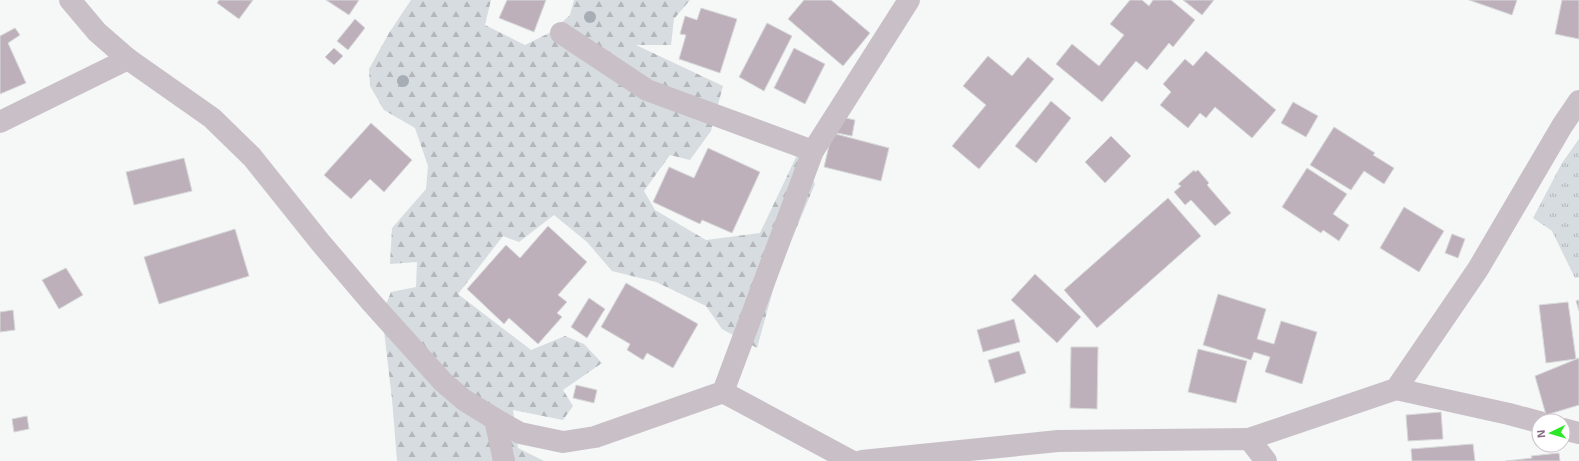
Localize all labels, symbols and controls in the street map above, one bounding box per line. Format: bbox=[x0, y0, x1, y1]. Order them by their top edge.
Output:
north arrow bbox=[1531, 413, 1571, 453]
text: N bbox=[1535, 429, 1547, 438]

